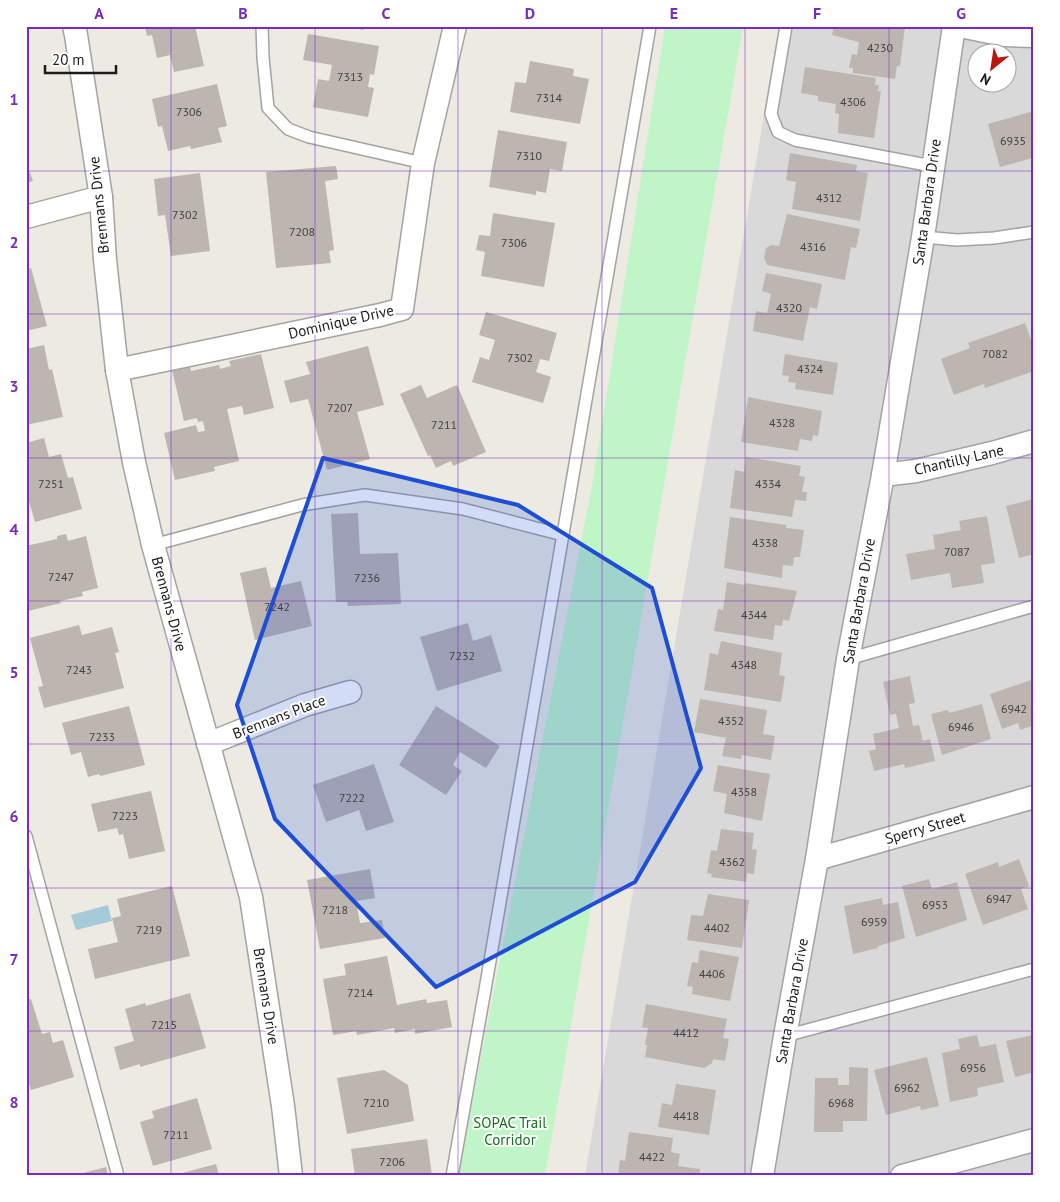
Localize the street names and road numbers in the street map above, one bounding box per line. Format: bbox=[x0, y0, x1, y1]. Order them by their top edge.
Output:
street label: Santa Barbara Drive bbox=[908, 138, 945, 266]
street label: Brennans Drive bbox=[84, 156, 113, 255]
street label: Dominique Drive bbox=[286, 300, 395, 343]
street label: Chantilly Lane bbox=[912, 440, 1006, 479]
street label: Santa Barbara Drive bbox=[838, 537, 879, 665]
street label: Brennans Drive bbox=[148, 554, 191, 653]
street label: Brennans Place bbox=[230, 690, 328, 743]
street label: Sperry Street bbox=[883, 807, 967, 848]
street label: Santa Barbara Drive bbox=[771, 937, 812, 1065]
street label: Brennans Drive bbox=[249, 946, 284, 1046]

